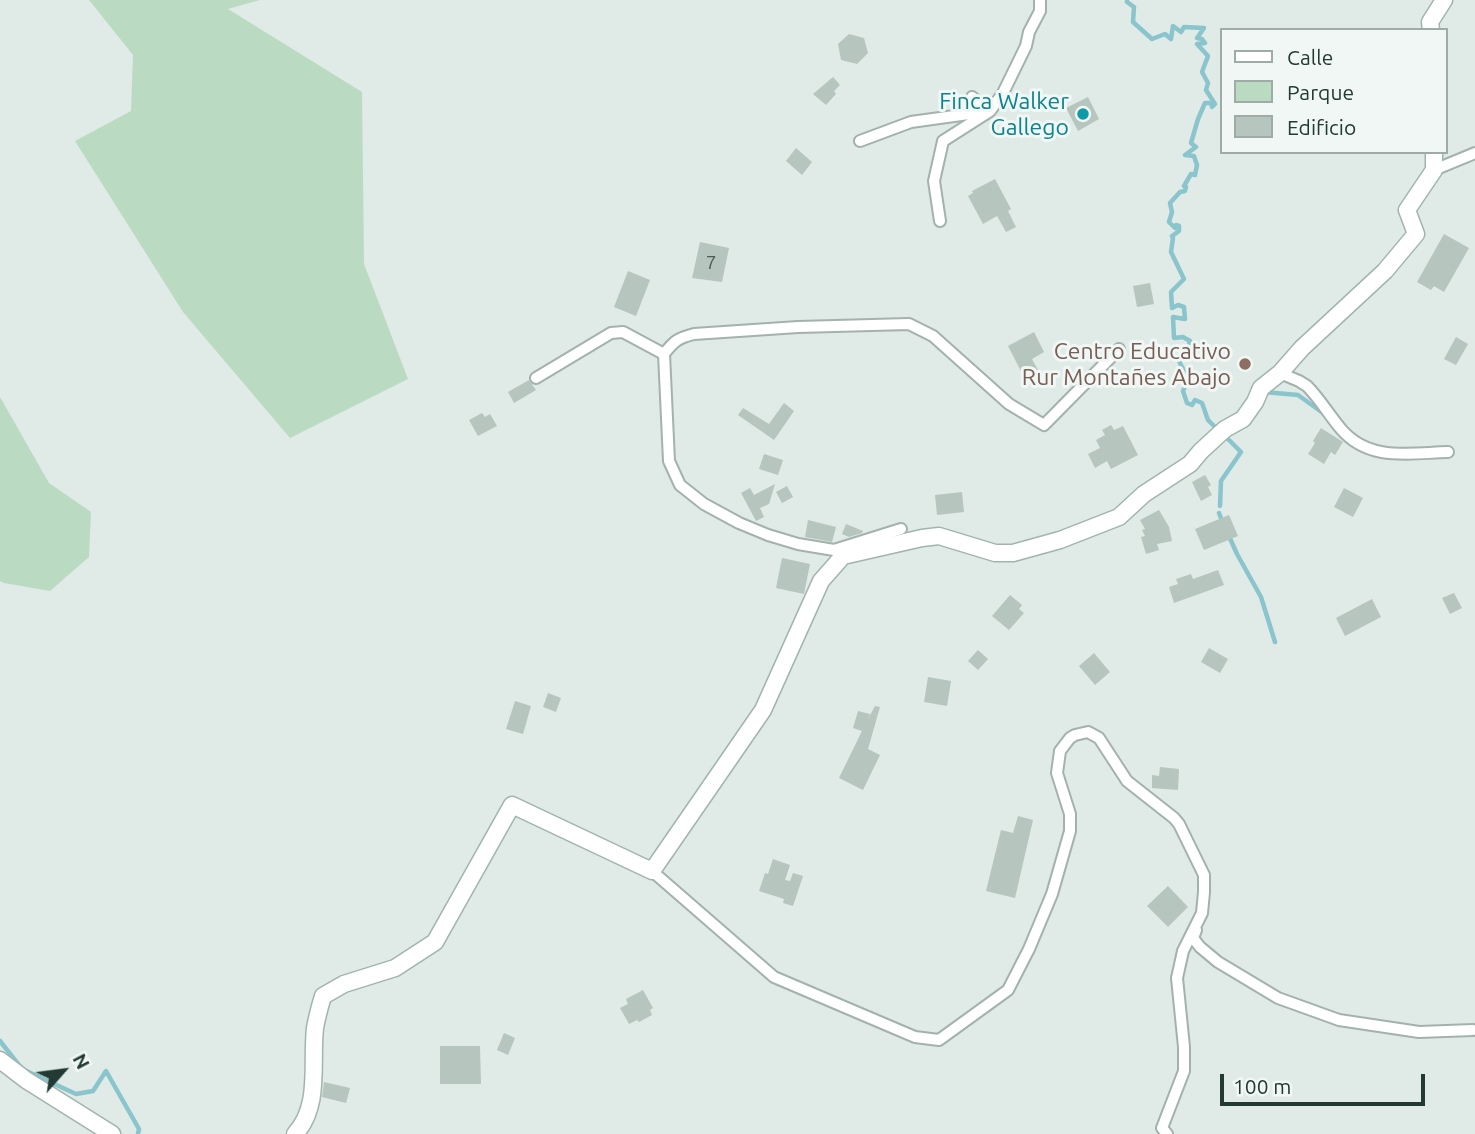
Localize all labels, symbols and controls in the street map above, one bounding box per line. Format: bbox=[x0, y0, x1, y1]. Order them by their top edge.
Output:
legend bbox=[1220, 28, 1447, 154]
text: Calle bbox=[1287, 45, 1333, 69]
text: Parque bbox=[1287, 80, 1354, 104]
place label: Finca Walker Gallego bbox=[939, 87, 1069, 141]
marker: Finca Walker Gallego bbox=[1075, 106, 1091, 122]
text: Edificio bbox=[1287, 115, 1356, 139]
house number: 7 bbox=[706, 252, 716, 274]
place label: Centro Educativo Rur Montañes Abajo bbox=[1022, 337, 1231, 391]
marker: Centro Educativo Rur Montañes Abajo bbox=[1237, 356, 1253, 372]
north arrow bbox=[28, 1036, 98, 1106]
text: N bbox=[68, 1050, 95, 1073]
scale bar bbox=[1223, 1060, 1428, 1104]
text: 100 m bbox=[1233, 1074, 1291, 1098]

